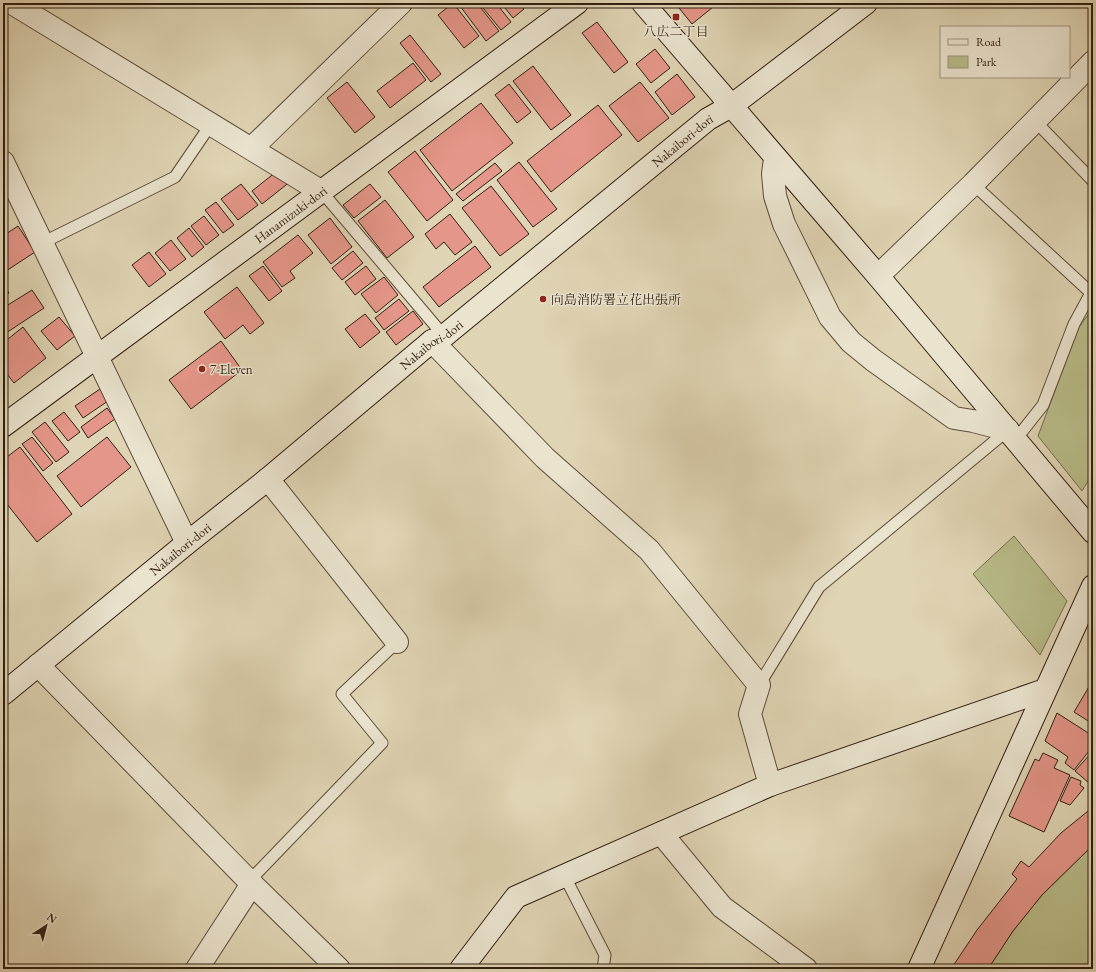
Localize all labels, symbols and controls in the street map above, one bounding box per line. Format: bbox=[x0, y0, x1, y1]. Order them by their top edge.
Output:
marker: 八広二丁目 bbox=[671, 12, 681, 22]
place label: 八広二丁目 bbox=[643, 23, 709, 40]
legend bbox=[940, 26, 1070, 78]
text: Road bbox=[976, 34, 1002, 50]
text: Park bbox=[976, 54, 997, 70]
street label: Nakaibori-dori bbox=[648, 110, 716, 171]
street label: Hanamizuki-dori bbox=[251, 182, 330, 247]
place label: 向島消防署立花出張所 bbox=[551, 291, 681, 308]
marker: 向島消防署立花出張所 bbox=[538, 294, 548, 304]
street label: Nakaibori-dori bbox=[396, 316, 467, 374]
place label: 7-Eleven bbox=[210, 361, 253, 378]
marker: 7-Eleven bbox=[197, 364, 207, 374]
street label: Nakaibori-dori bbox=[146, 519, 215, 579]
north arrow bbox=[26, 906, 66, 946]
text: N bbox=[44, 910, 60, 926]

